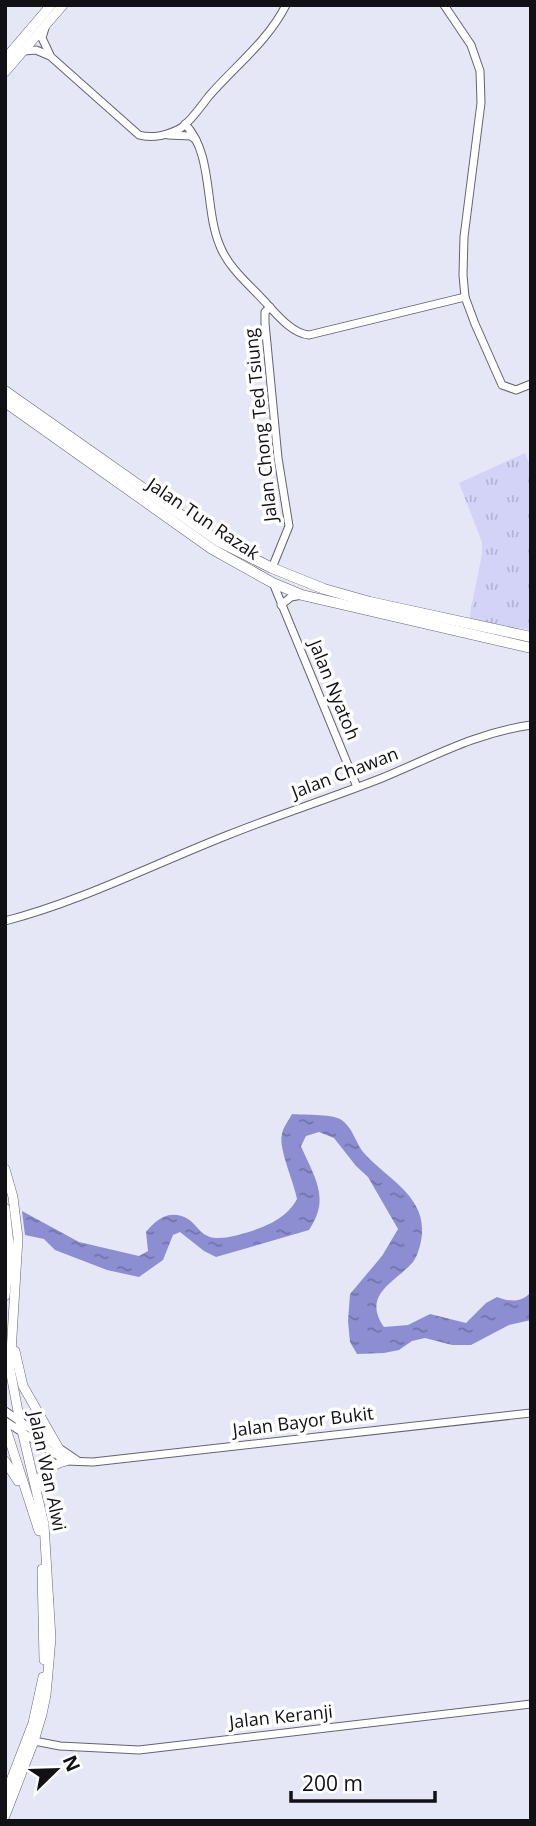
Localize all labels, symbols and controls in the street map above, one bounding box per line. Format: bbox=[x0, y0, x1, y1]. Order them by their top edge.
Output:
street label: Jalan Chong Ted Tsiung bbox=[238, 327, 282, 525]
street label: Jalan Tun Razak bbox=[141, 471, 265, 565]
street label: Jalan Nyatoh bbox=[303, 634, 366, 743]
street label: Jalan Chawan bbox=[286, 741, 401, 804]
street label: Jalan Bayor Bukit bbox=[229, 1400, 375, 1442]
street label: Jalan Wan Alwi bbox=[23, 1407, 72, 1533]
street label: Jalan Keranji bbox=[226, 1699, 334, 1734]
north arrow bbox=[21, 1735, 91, 1805]
text: N bbox=[57, 1751, 87, 1776]
scale bar bbox=[291, 1759, 434, 1803]
text: 200 m bbox=[302, 1769, 363, 1797]

